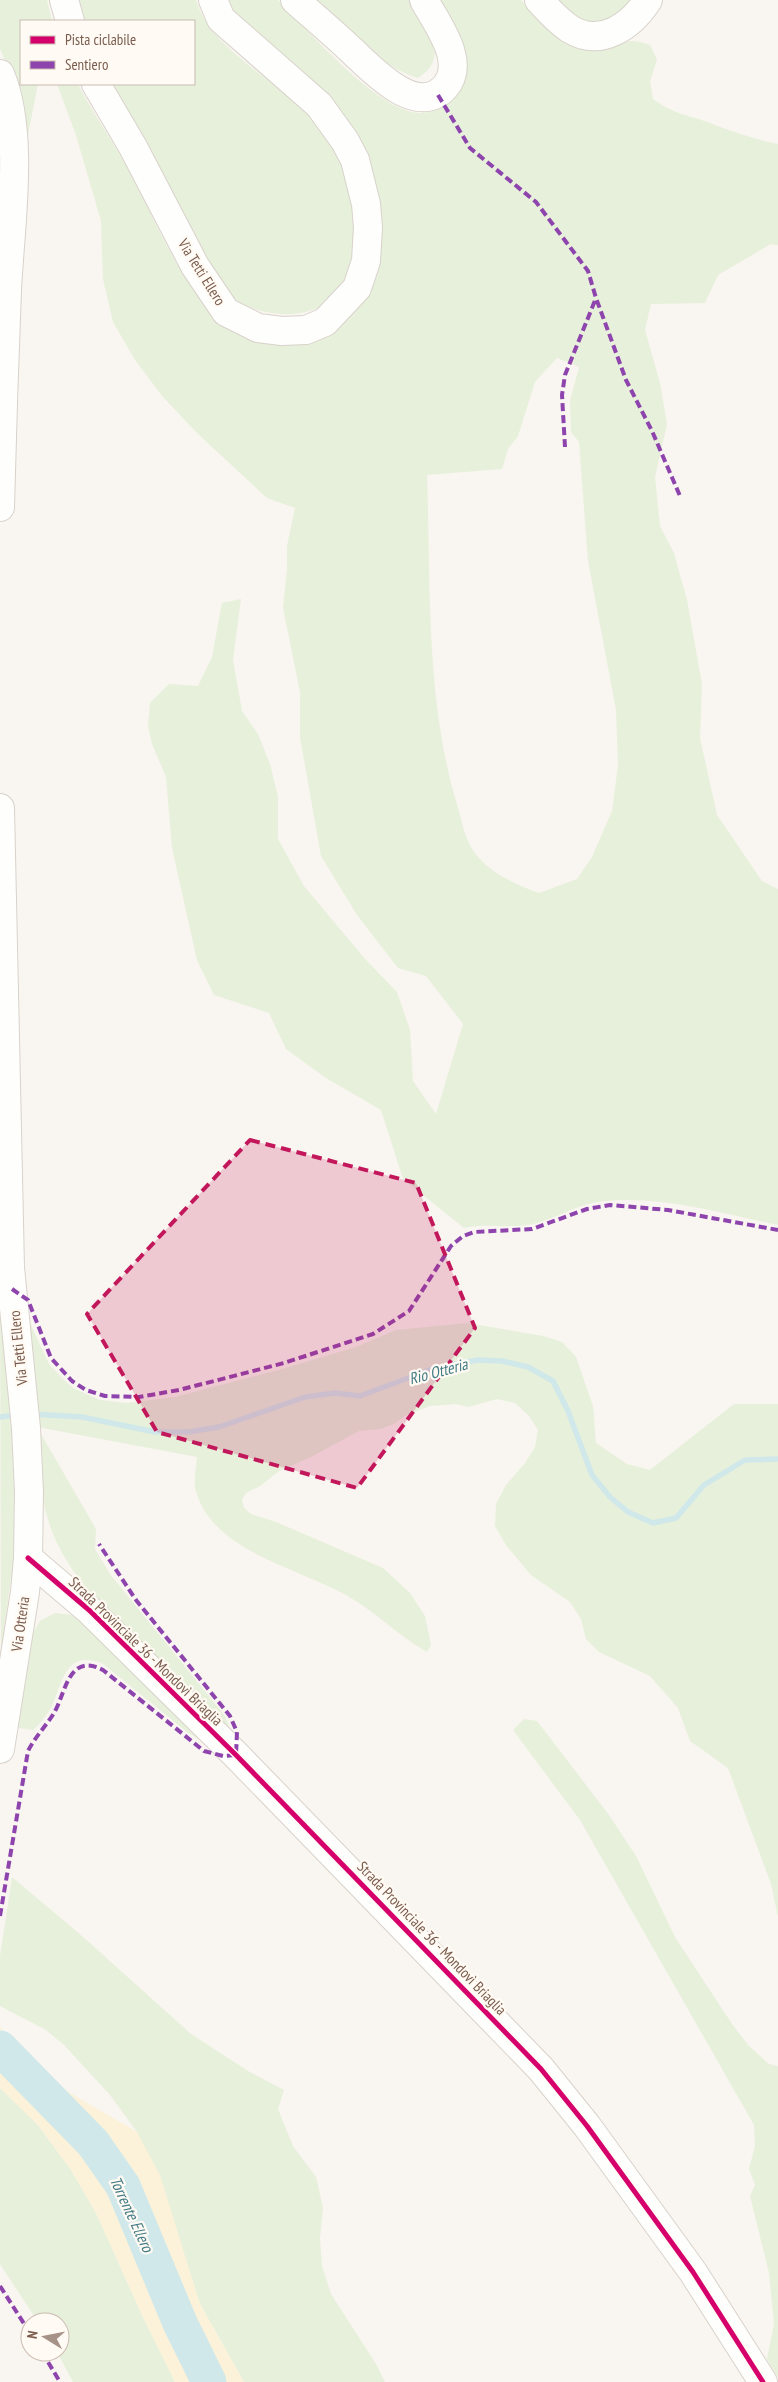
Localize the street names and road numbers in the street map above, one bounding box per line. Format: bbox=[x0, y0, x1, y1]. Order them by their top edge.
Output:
street label: Via Tetti Ellero bbox=[173, 234, 230, 309]
street label: Via Tetti Ellero bbox=[5, 1310, 31, 1387]
street label: Strada Provinciale 36 - Mondovì Briaglia bbox=[65, 1572, 227, 1730]
street label: Via Otteria bbox=[7, 1595, 33, 1654]
street label: Strada Provinciale 36 - Mondovì Briaglia bbox=[353, 1857, 511, 2019]

